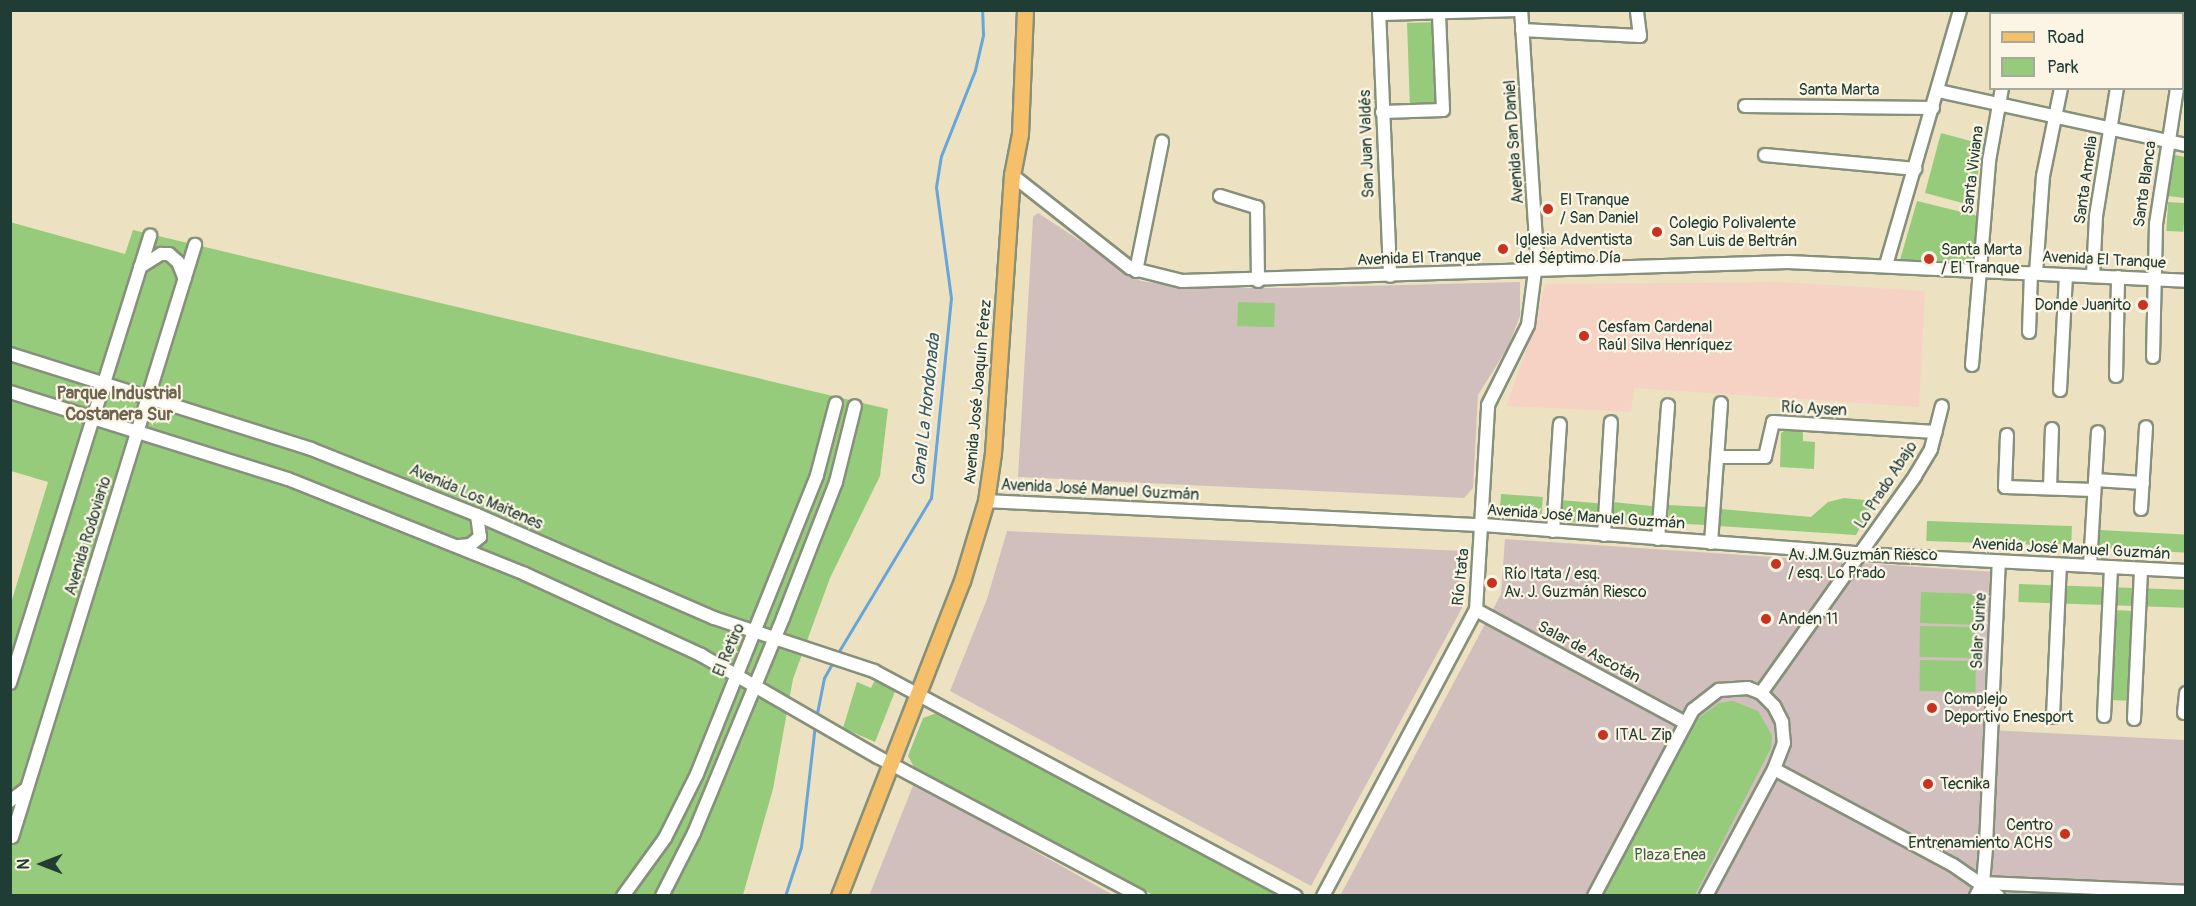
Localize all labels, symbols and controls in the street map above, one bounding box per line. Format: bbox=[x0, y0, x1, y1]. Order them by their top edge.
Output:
legend bbox=[1989, 12, 2184, 90]
text: Road bbox=[2047, 26, 2084, 49]
text: Park bbox=[2047, 56, 2079, 79]
street label: Avenida San Daniel bbox=[1500, 79, 1528, 205]
street label: Santa Marta bbox=[1798, 80, 1880, 100]
street label: San Juan Valdés bbox=[1356, 90, 1378, 198]
street label: Santa Viviana bbox=[1958, 125, 1988, 215]
street label: Santa Amelia bbox=[2070, 135, 2102, 225]
street label: Santa Blanca bbox=[2129, 140, 2161, 228]
place label: El Tranque / San Daniel bbox=[1560, 190, 1639, 228]
marker: El Tranque / San Daniel bbox=[1541, 202, 1555, 216]
place label: Colegio Polivalente San Luis de Beltrán bbox=[1669, 213, 1797, 251]
marker: Colegio Polivalente San Luis de Beltrán bbox=[1650, 225, 1664, 239]
place label: Iglesia Adventista del Séptimo Día bbox=[1515, 230, 1632, 268]
place label: Santa Marta / El Tranque bbox=[1941, 240, 2022, 278]
marker: Iglesia Adventista del Séptimo Día bbox=[1496, 242, 1510, 256]
street label: Avenida El Tranque bbox=[1357, 246, 1481, 270]
street label: Avenida El Tranque bbox=[2042, 247, 2166, 273]
marker: Santa Marta / El Tranque bbox=[1922, 252, 1936, 266]
place label: Donde Juanito bbox=[2035, 295, 2131, 315]
marker: Donde Juanito bbox=[2136, 298, 2150, 312]
street label: Avenida José Joaquín Pérez bbox=[960, 299, 996, 485]
place label: Cesfam Cardenal Raúl Silva Henríquez bbox=[1598, 317, 1732, 355]
marker: Cesfam Cardenal Raúl Silva Henríquez bbox=[1575, 327, 1593, 345]
water label: Canal La Hondonada bbox=[908, 333, 946, 487]
district label: Parque Industrial Costanera Sur bbox=[57, 384, 181, 426]
street label: Río Aysen bbox=[1780, 398, 1848, 420]
street label: Lo Prado Abajo bbox=[1851, 438, 1921, 532]
street label: Avenida Los Maitenes bbox=[406, 460, 546, 534]
street label: Avenida Rodoviario bbox=[61, 474, 115, 598]
street label: Avenida José Manuel Guzmán bbox=[1000, 475, 1200, 505]
street label: Avenida José Manuel Guzmán bbox=[1486, 500, 1686, 534]
street label: Avenida José Manuel Guzmán bbox=[1971, 534, 2171, 564]
place label: Av.J.M.Guzmán Riesco / esq. Lo Prado bbox=[1788, 545, 1937, 583]
street label: Río Itata bbox=[1448, 547, 1474, 607]
marker: Av.J.M.Guzmán Riesco / esq. Lo Prado bbox=[1769, 557, 1783, 571]
place label: Río Itata / esq. Av. J. Guzmán Riesco bbox=[1504, 564, 1647, 602]
marker: Río Itata / esq. Av. J. Guzmán Riesco bbox=[1485, 576, 1499, 590]
street label: Salar Surire bbox=[1967, 592, 1991, 670]
place label: Anden 11 bbox=[1778, 609, 1838, 629]
marker: Anden 11 bbox=[1759, 612, 1773, 626]
street label: Salar de Ascotán bbox=[1534, 617, 1644, 687]
street label: El Retiro bbox=[709, 620, 749, 680]
place label: Complejo Deportivo Enesport bbox=[1944, 689, 2074, 727]
marker: Complejo Deportivo Enesport bbox=[1925, 701, 1939, 715]
place label: ITAL Zip bbox=[1615, 725, 1672, 745]
marker: ITAL Zip bbox=[1596, 728, 1610, 742]
place label: Tecnika bbox=[1940, 774, 1990, 794]
marker: Tecnika bbox=[1921, 777, 1935, 791]
place label: Centro Entrenamiento ACHS bbox=[1908, 815, 2053, 853]
marker: Centro Entrenamiento ACHS bbox=[2058, 827, 2072, 841]
north arrow bbox=[12, 834, 72, 894]
park label: Plaza Enea bbox=[1634, 845, 1706, 865]
text: N bbox=[14, 859, 34, 869]

